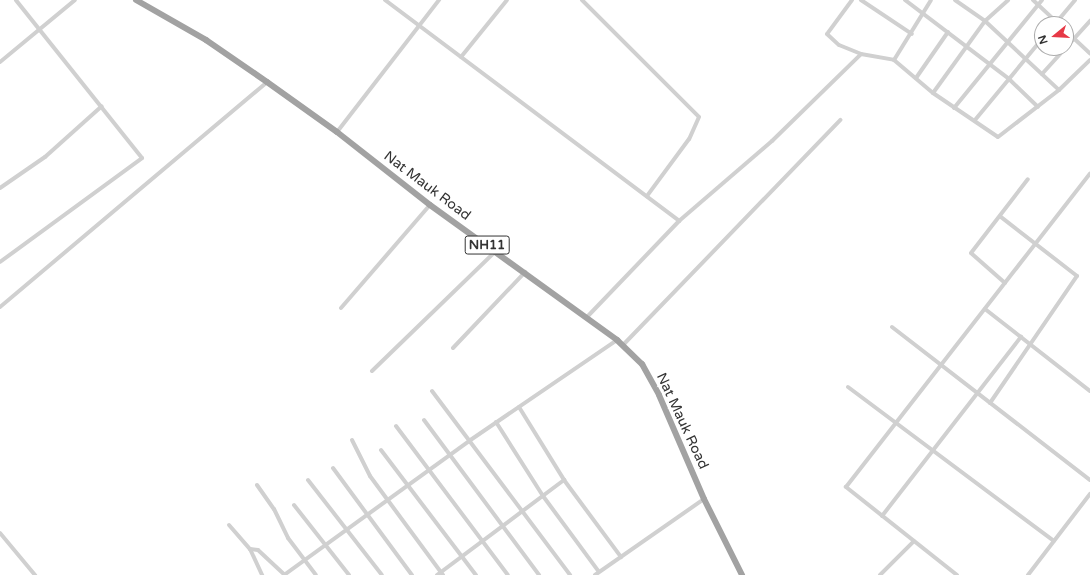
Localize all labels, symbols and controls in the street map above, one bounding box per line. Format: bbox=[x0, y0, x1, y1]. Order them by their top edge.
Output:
north arrow bbox=[1034, 16, 1074, 56]
text: N bbox=[1036, 33, 1051, 46]
street label: Nat Mauk Road bbox=[380, 148, 474, 224]
road number: NH11 bbox=[464, 234, 510, 256]
street label: Nat Mauk Road bbox=[652, 370, 712, 472]

